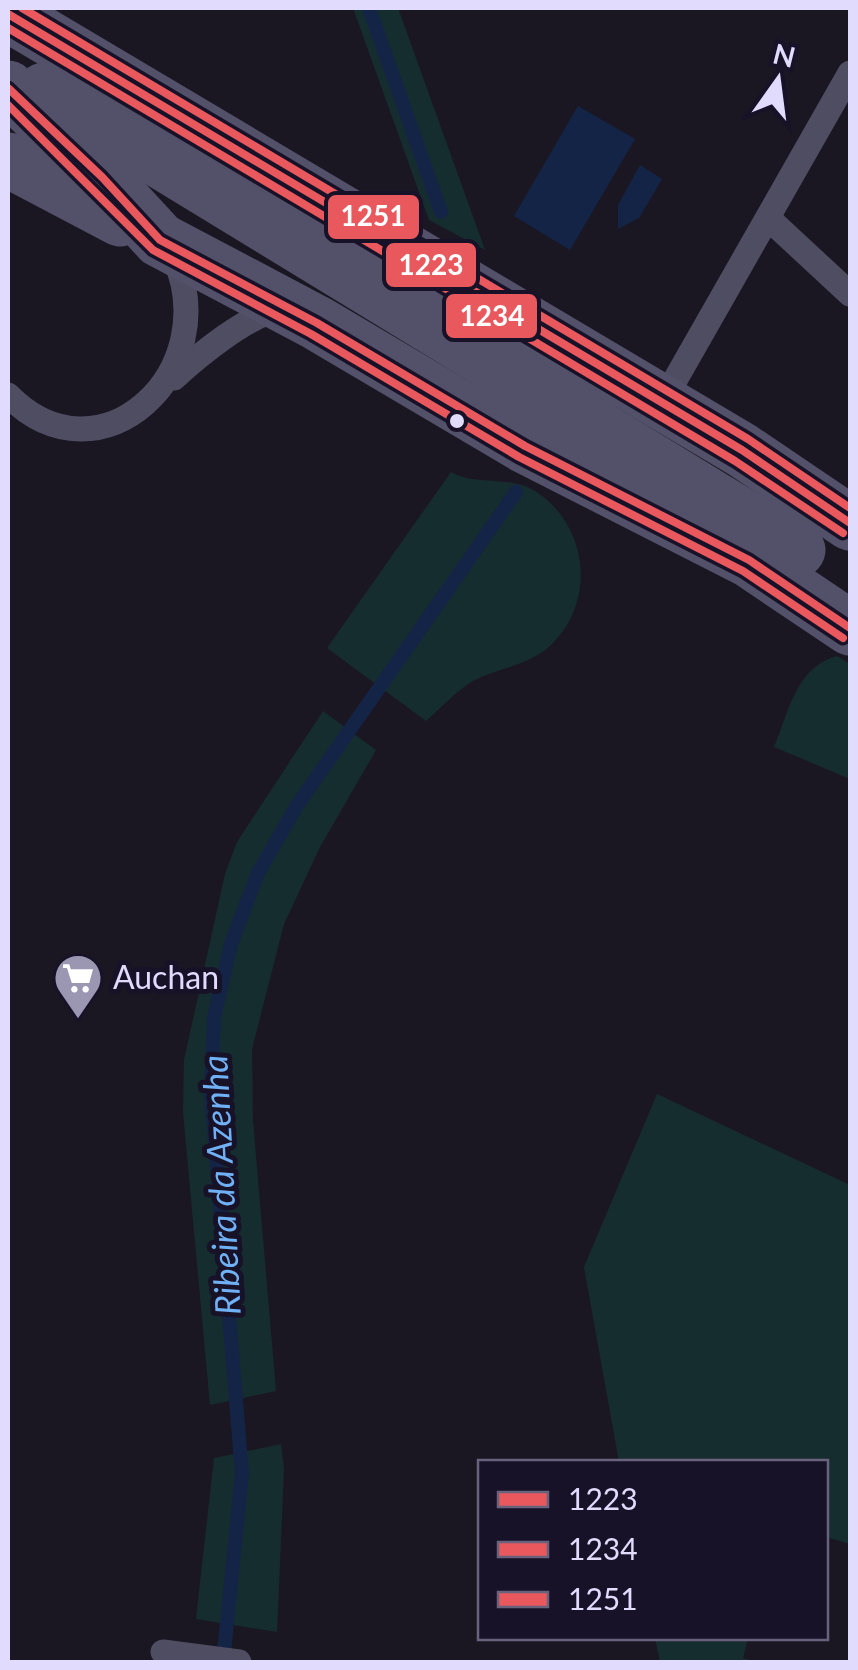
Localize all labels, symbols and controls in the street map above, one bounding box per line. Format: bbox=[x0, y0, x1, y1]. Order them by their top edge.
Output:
north arrow bbox=[728, 30, 828, 130]
text: N bbox=[770, 36, 799, 74]
line badge: 1251 bbox=[326, 193, 421, 241]
text: 1251 bbox=[341, 198, 405, 232]
line badge: 1223 bbox=[384, 241, 478, 289]
text: 1223 bbox=[399, 247, 463, 281]
line badge: 1234 bbox=[444, 292, 539, 340]
text: 1234 bbox=[460, 298, 524, 332]
unlabelled marker bbox=[447, 411, 467, 431]
supermarket icon: Auchan bbox=[52, 952, 104, 1020]
place label: Auchan bbox=[113, 957, 219, 996]
water label: Ribeira da Azenha bbox=[192, 1054, 248, 1316]
legend bbox=[478, 1460, 828, 1640]
text: 1223 bbox=[568, 1480, 638, 1516]
text: 1234 bbox=[568, 1530, 638, 1566]
text: 1251 bbox=[568, 1580, 638, 1616]

